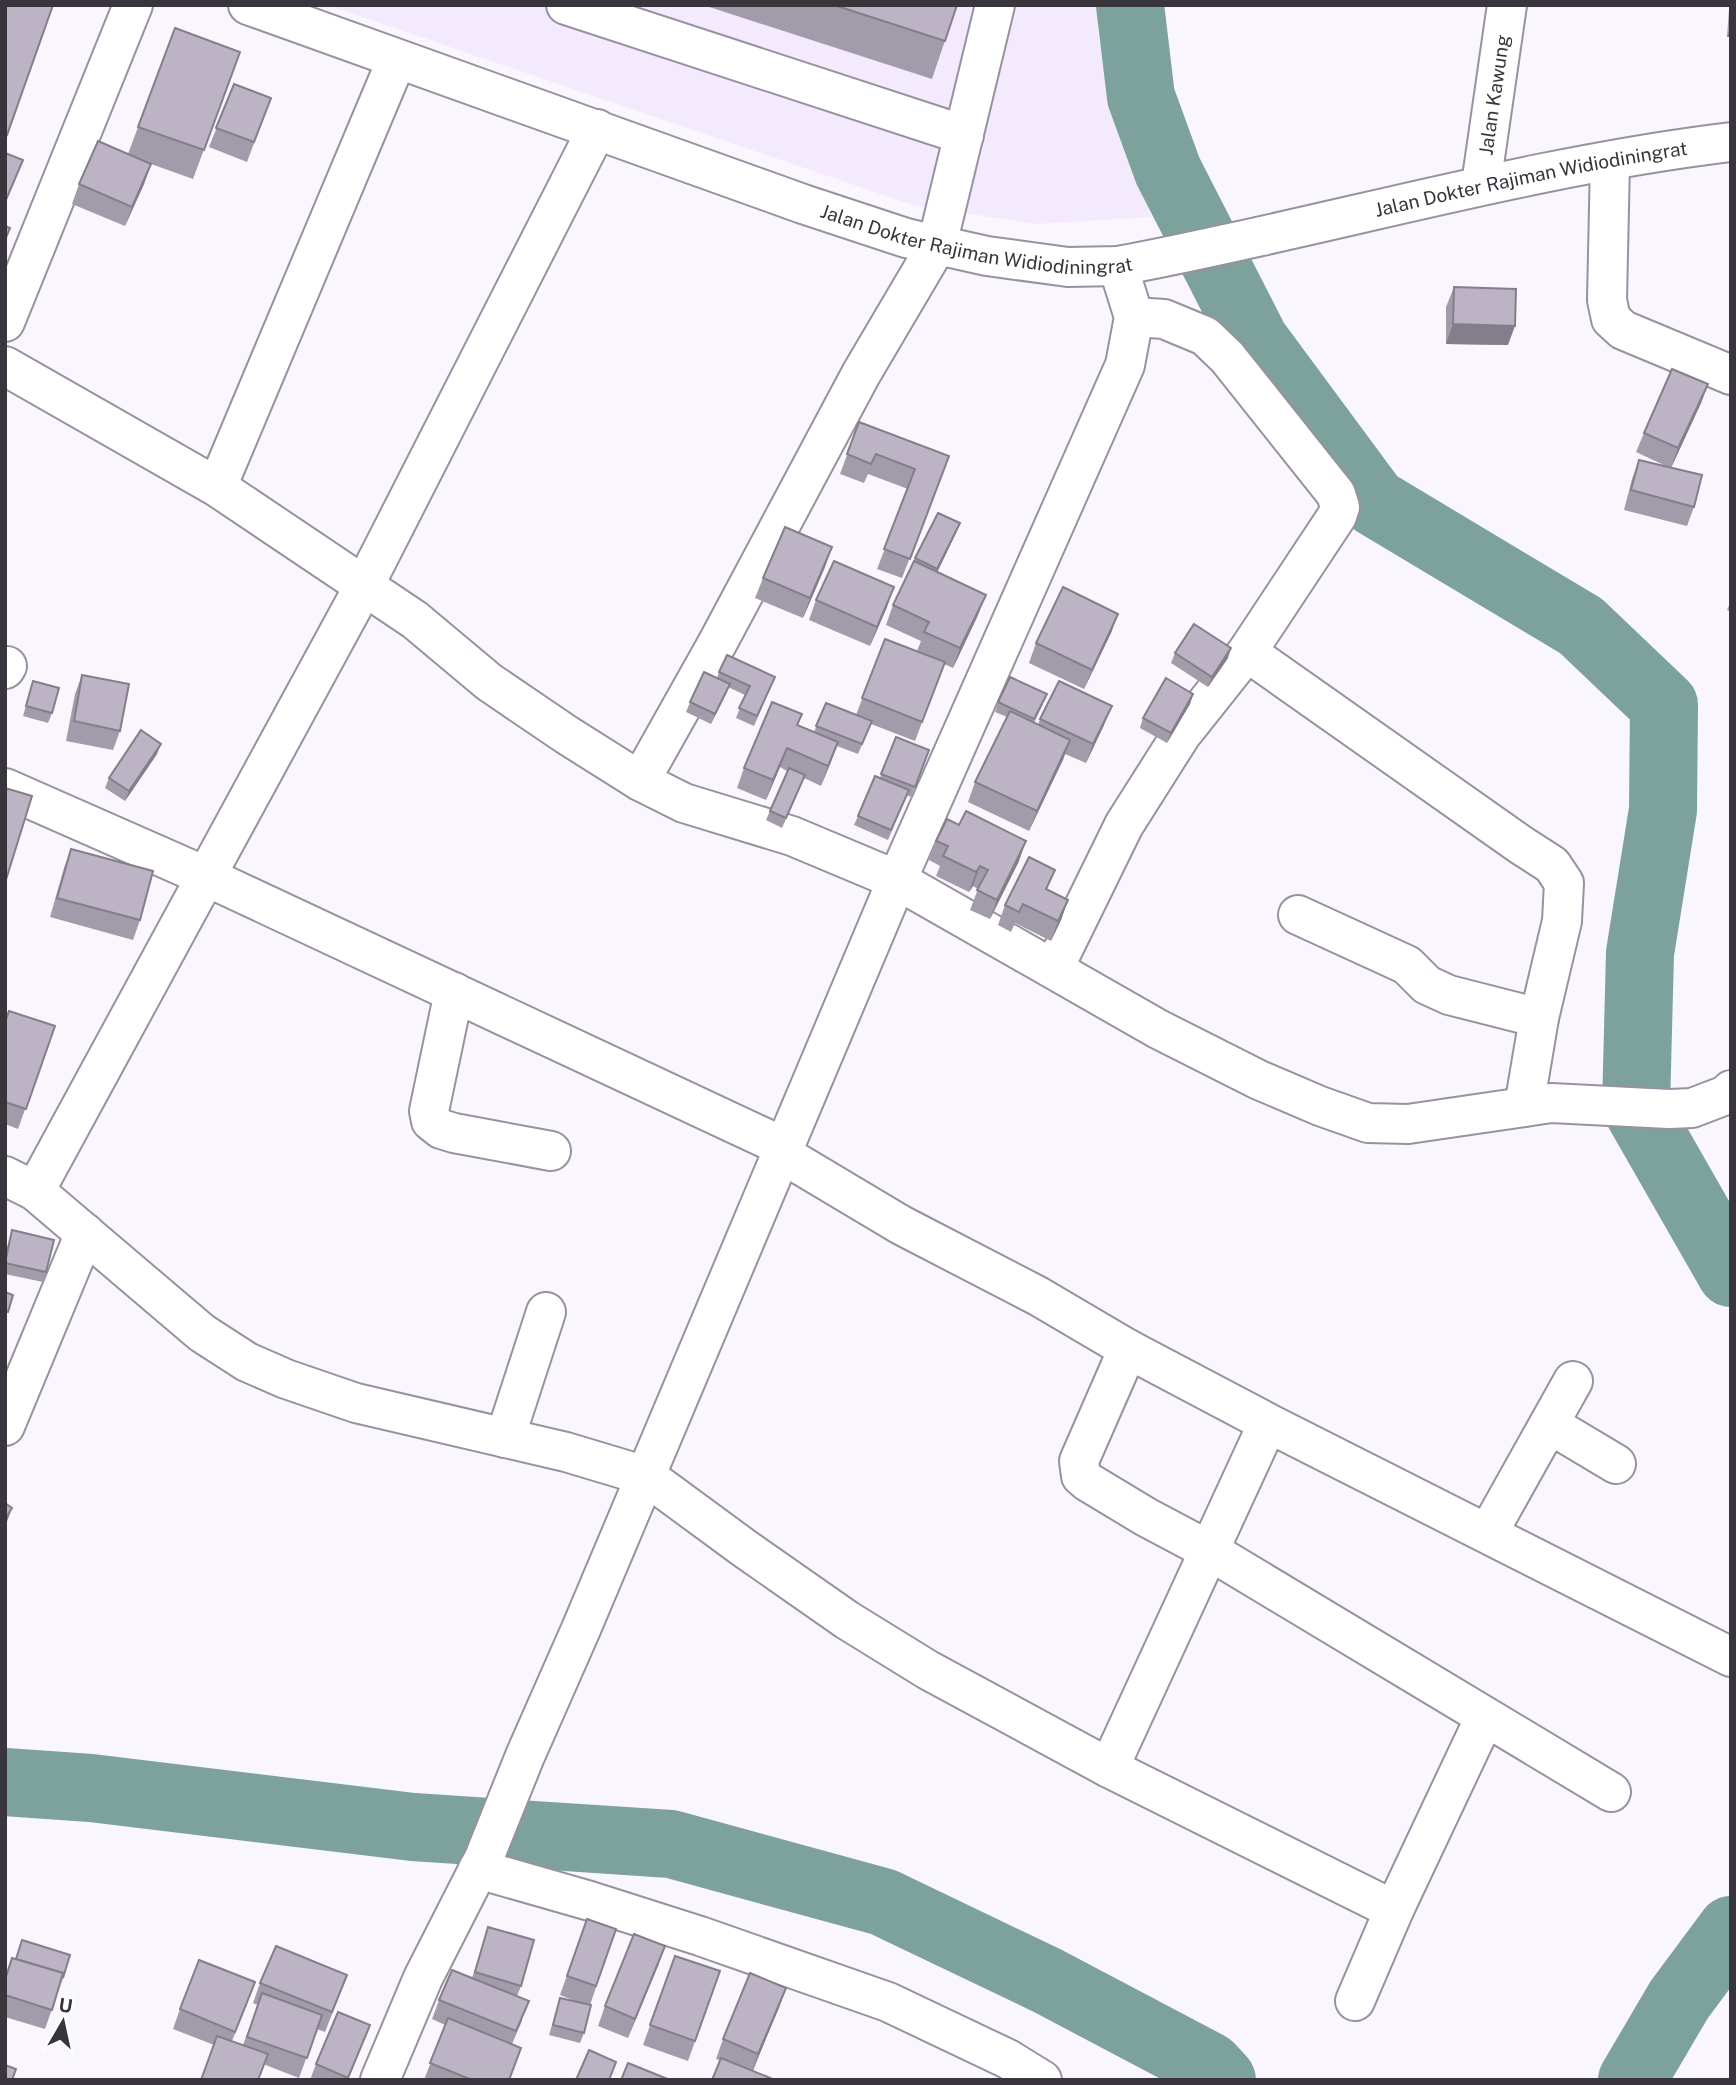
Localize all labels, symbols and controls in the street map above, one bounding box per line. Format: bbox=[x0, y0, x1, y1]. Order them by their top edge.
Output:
street label: Jalan Kawung bbox=[1474, 33, 1514, 157]
street label: Jalan Dokter Rajiman Widiodiningrat bbox=[1372, 137, 1689, 221]
street label: Jalan Dokter Rajiman Widiodiningrat bbox=[818, 200, 1134, 278]
north arrow bbox=[28, 1987, 98, 2057]
text: U bbox=[57, 1993, 74, 2017]

